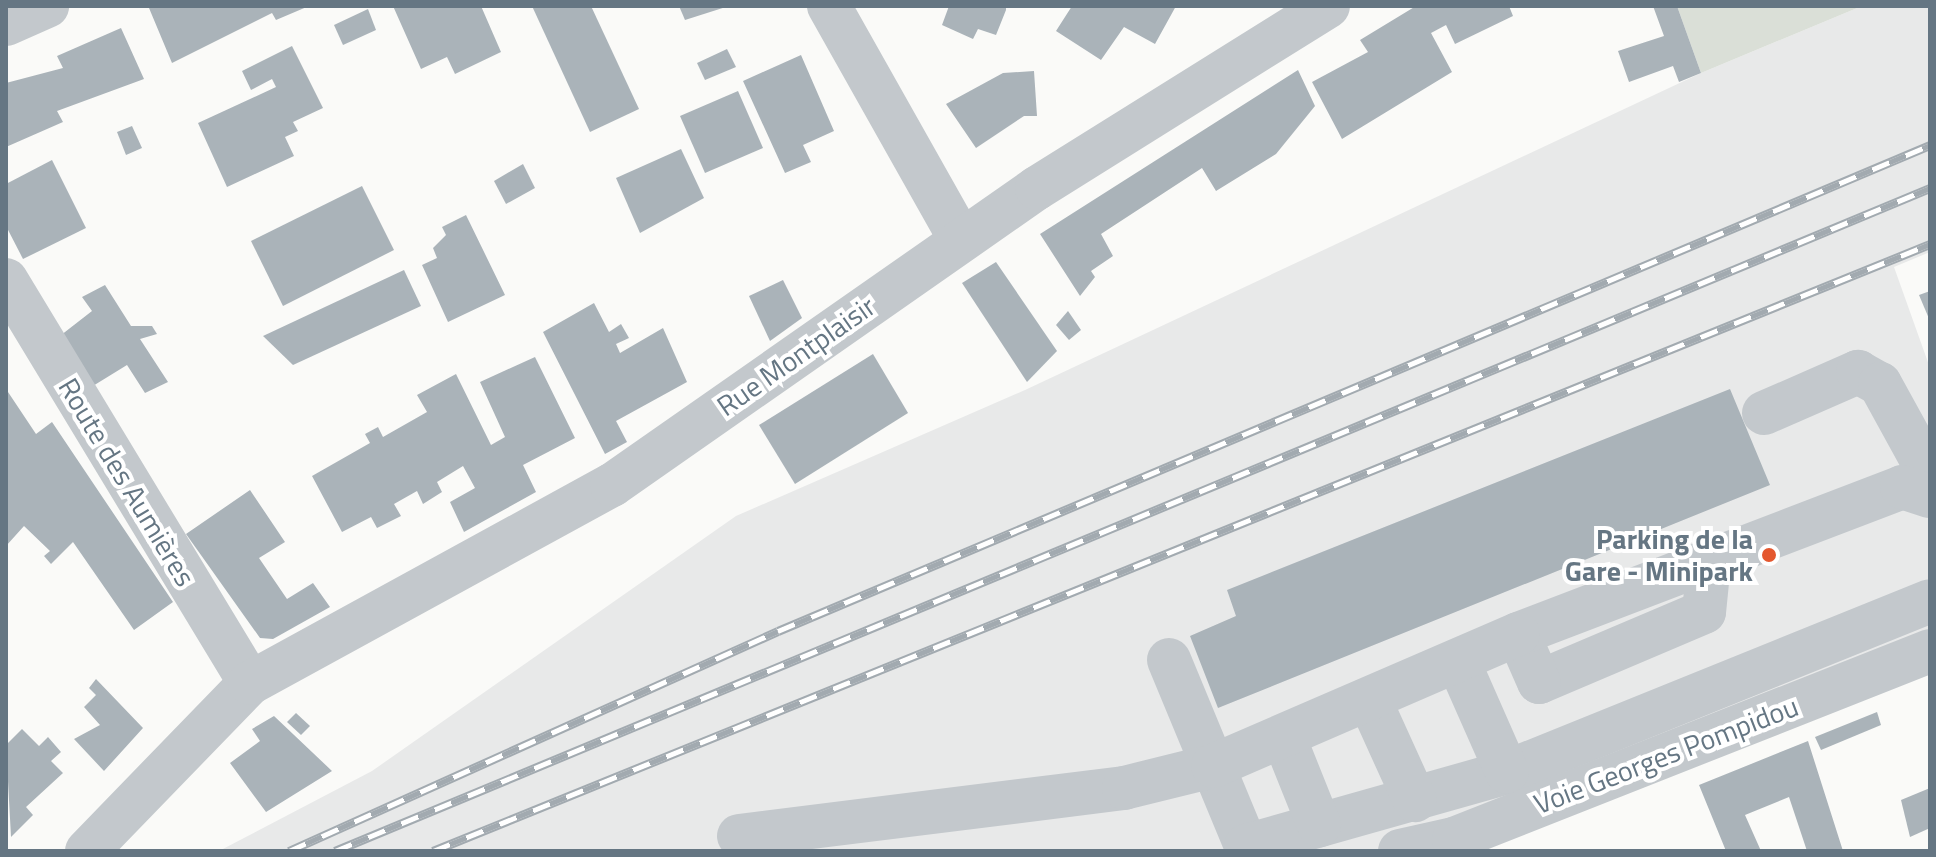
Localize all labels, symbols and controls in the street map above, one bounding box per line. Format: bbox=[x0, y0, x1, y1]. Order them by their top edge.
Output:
street label: Rue Montplaisir bbox=[710, 289, 882, 423]
street label: Route des Aumières bbox=[52, 372, 202, 592]
place label: Parking de la Gare - Minipark bbox=[1565, 522, 1753, 588]
marker: Parking de la Gare - Minipark bbox=[1760, 546, 1778, 564]
street label: Voie Georges Pompidou bbox=[1529, 689, 1803, 821]

